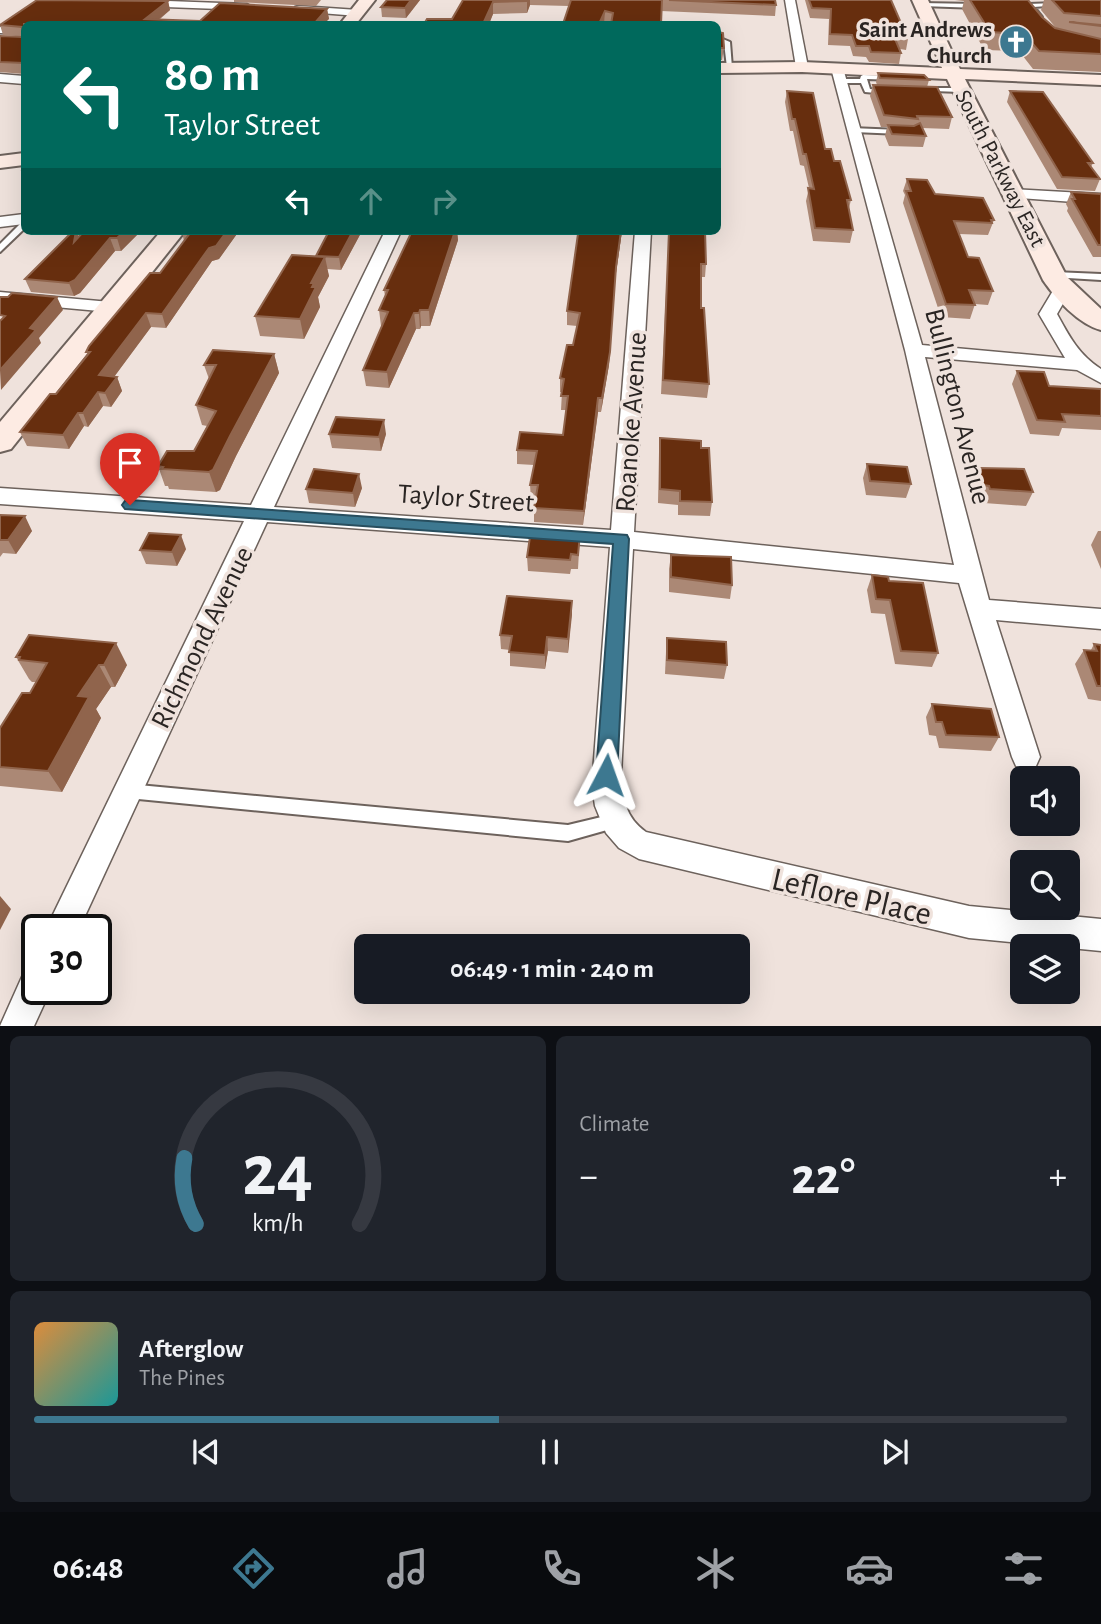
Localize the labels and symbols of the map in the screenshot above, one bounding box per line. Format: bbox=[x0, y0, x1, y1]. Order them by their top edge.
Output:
place label: Saint Andrews Church bbox=[859, 19, 992, 68]
church icon: Saint Andrews Church bbox=[997, 23, 1035, 61]
street label: South Parkway East bbox=[950, 87, 1049, 251]
street label: Bullington Avenue bbox=[919, 306, 995, 507]
street label: Roanoke Avenue bbox=[612, 331, 652, 513]
pin bbox=[100, 433, 160, 505]
street label: Taylor Street bbox=[397, 480, 535, 518]
street label: Richmond Avenue bbox=[147, 543, 259, 733]
position arrow bbox=[569, 738, 643, 812]
street label: Leflore Place bbox=[768, 863, 934, 932]
speed limit sign: 30 bbox=[21, 914, 112, 1005]

